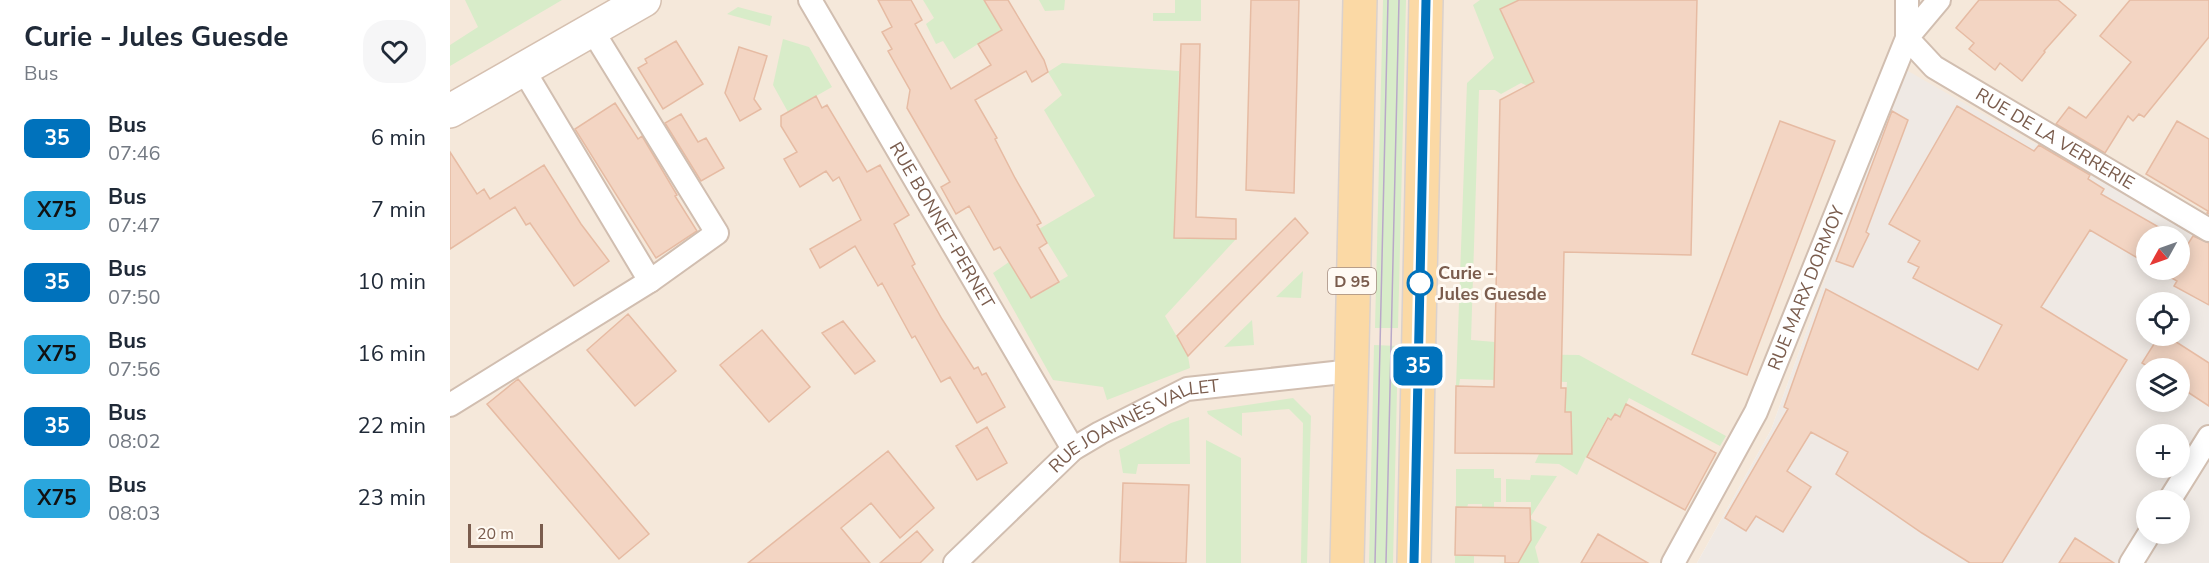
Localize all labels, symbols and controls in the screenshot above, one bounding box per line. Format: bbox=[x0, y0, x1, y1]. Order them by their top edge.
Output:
text: Curie - Jules Guesde bbox=[24, 18, 288, 56]
button: heart bbox=[363, 20, 426, 83]
text: Bus bbox=[24, 60, 58, 87]
street label: RUE DE LA VERRERIE bbox=[1971, 82, 2139, 195]
text: Bus bbox=[108, 110, 147, 140]
text: 6 min bbox=[371, 123, 426, 153]
text: 35 bbox=[44, 124, 70, 152]
street label: RUE BONNET-PERNET bbox=[884, 137, 1000, 313]
text: 07:46 bbox=[108, 140, 161, 167]
text: Bus bbox=[108, 182, 147, 212]
text: 7 min bbox=[371, 195, 426, 225]
text: X75 bbox=[37, 196, 77, 224]
street label: RUE MARX DORMOY bbox=[1762, 202, 1850, 374]
text: 07:47 bbox=[108, 212, 161, 239]
north arrow bbox=[2136, 226, 2190, 280]
map controls bbox=[2136, 226, 2190, 544]
text: Bus bbox=[108, 254, 147, 284]
place label: Curie - Jules Guesde bbox=[1437, 261, 1547, 306]
text: 10 min bbox=[358, 267, 426, 297]
text: 35 bbox=[44, 268, 70, 296]
road number: D 95 bbox=[1328, 268, 1376, 294]
marker: Curie - Jules Guesde bbox=[1407, 270, 1433, 296]
text: 07:50 bbox=[108, 284, 161, 311]
button: locate bbox=[2136, 292, 2190, 346]
text: Bus bbox=[108, 326, 147, 356]
text: 16 min bbox=[358, 339, 426, 369]
text: X75 bbox=[37, 340, 77, 368]
line badge: 35 bbox=[1391, 346, 1445, 386]
text: 35 bbox=[1405, 352, 1431, 380]
text: 07:56 bbox=[108, 356, 161, 383]
button: layers bbox=[2136, 358, 2190, 412]
street label: RUE JOANNÈS VALLET bbox=[1043, 374, 1221, 478]
text: Bus bbox=[108, 398, 147, 428]
text: 22 min bbox=[358, 411, 426, 441]
text: 35 bbox=[44, 412, 70, 440]
button: + bbox=[2136, 424, 2190, 478]
text: 08:02 bbox=[108, 428, 161, 455]
text: Bus bbox=[108, 470, 147, 500]
text: 23 min bbox=[358, 483, 426, 513]
text: X75 bbox=[37, 484, 77, 512]
button: − bbox=[2136, 490, 2190, 544]
text: 08:03 bbox=[108, 500, 161, 527]
scale bar bbox=[468, 521, 543, 548]
text: 20 m bbox=[477, 523, 514, 545]

